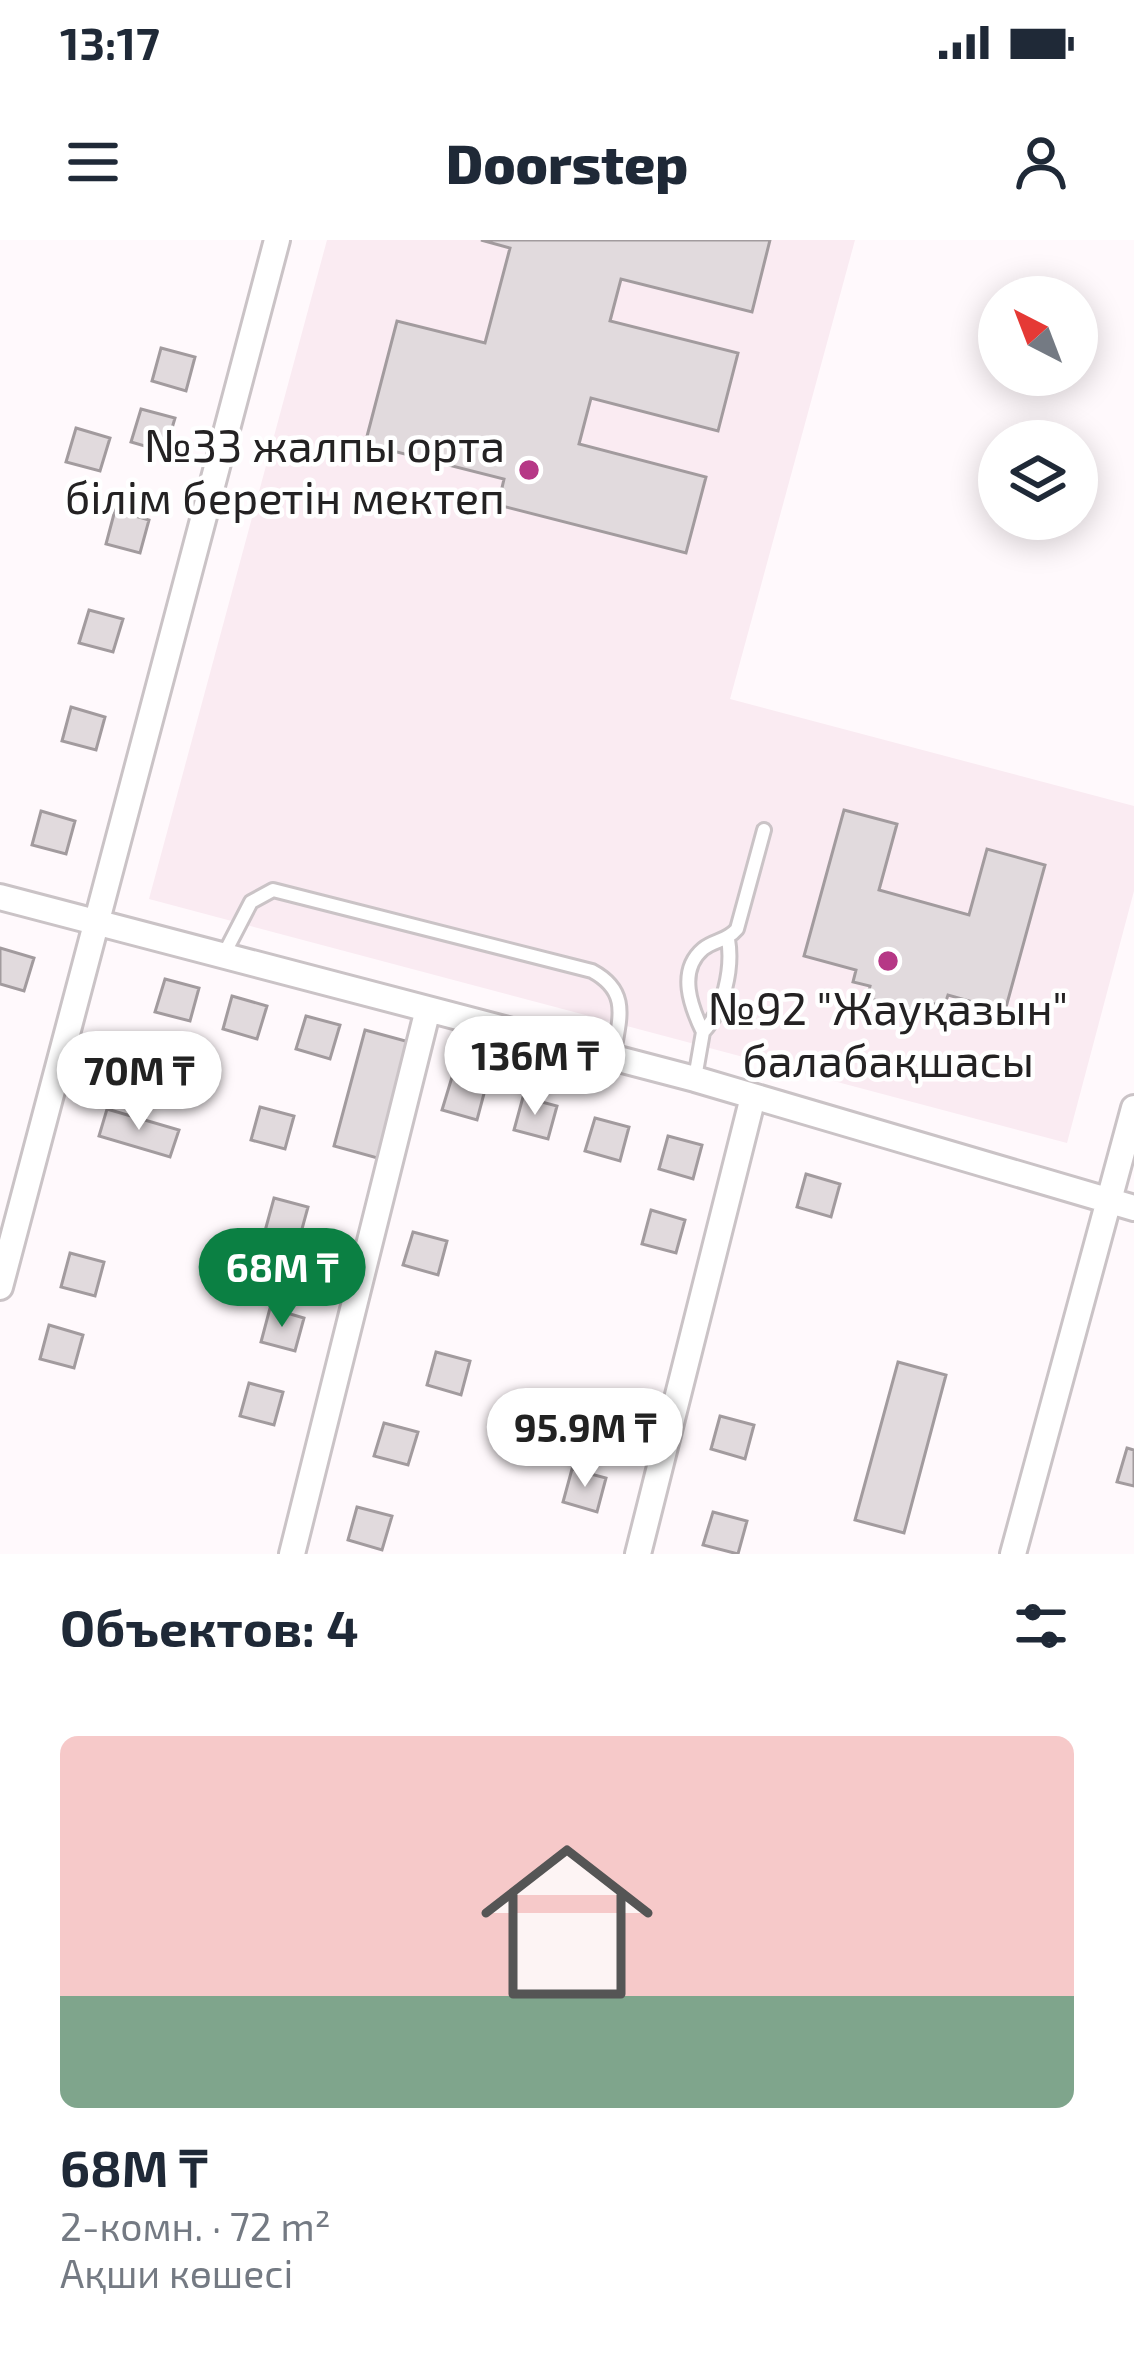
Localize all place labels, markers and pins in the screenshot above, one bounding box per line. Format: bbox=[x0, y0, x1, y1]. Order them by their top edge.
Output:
place label: №33 жалпы орта білім беретін мектеп bbox=[64, 417, 505, 523]
marker: №33 жалпы орта білім беретін мектеп bbox=[516, 457, 542, 483]
marker: №92 "Жауқазын" балабақшасы bbox=[875, 948, 901, 974]
place label: №92 "Жауқазын" балабақшасы bbox=[708, 980, 1068, 1086]
pin: 136M ₸ bbox=[437, 1016, 633, 1118]
pin: 70M ₸ bbox=[55, 1031, 223, 1133]
pin: 68M ₸ bbox=[198, 1228, 366, 1330]
pin: 95.9M ₸ bbox=[474, 1388, 696, 1490]

